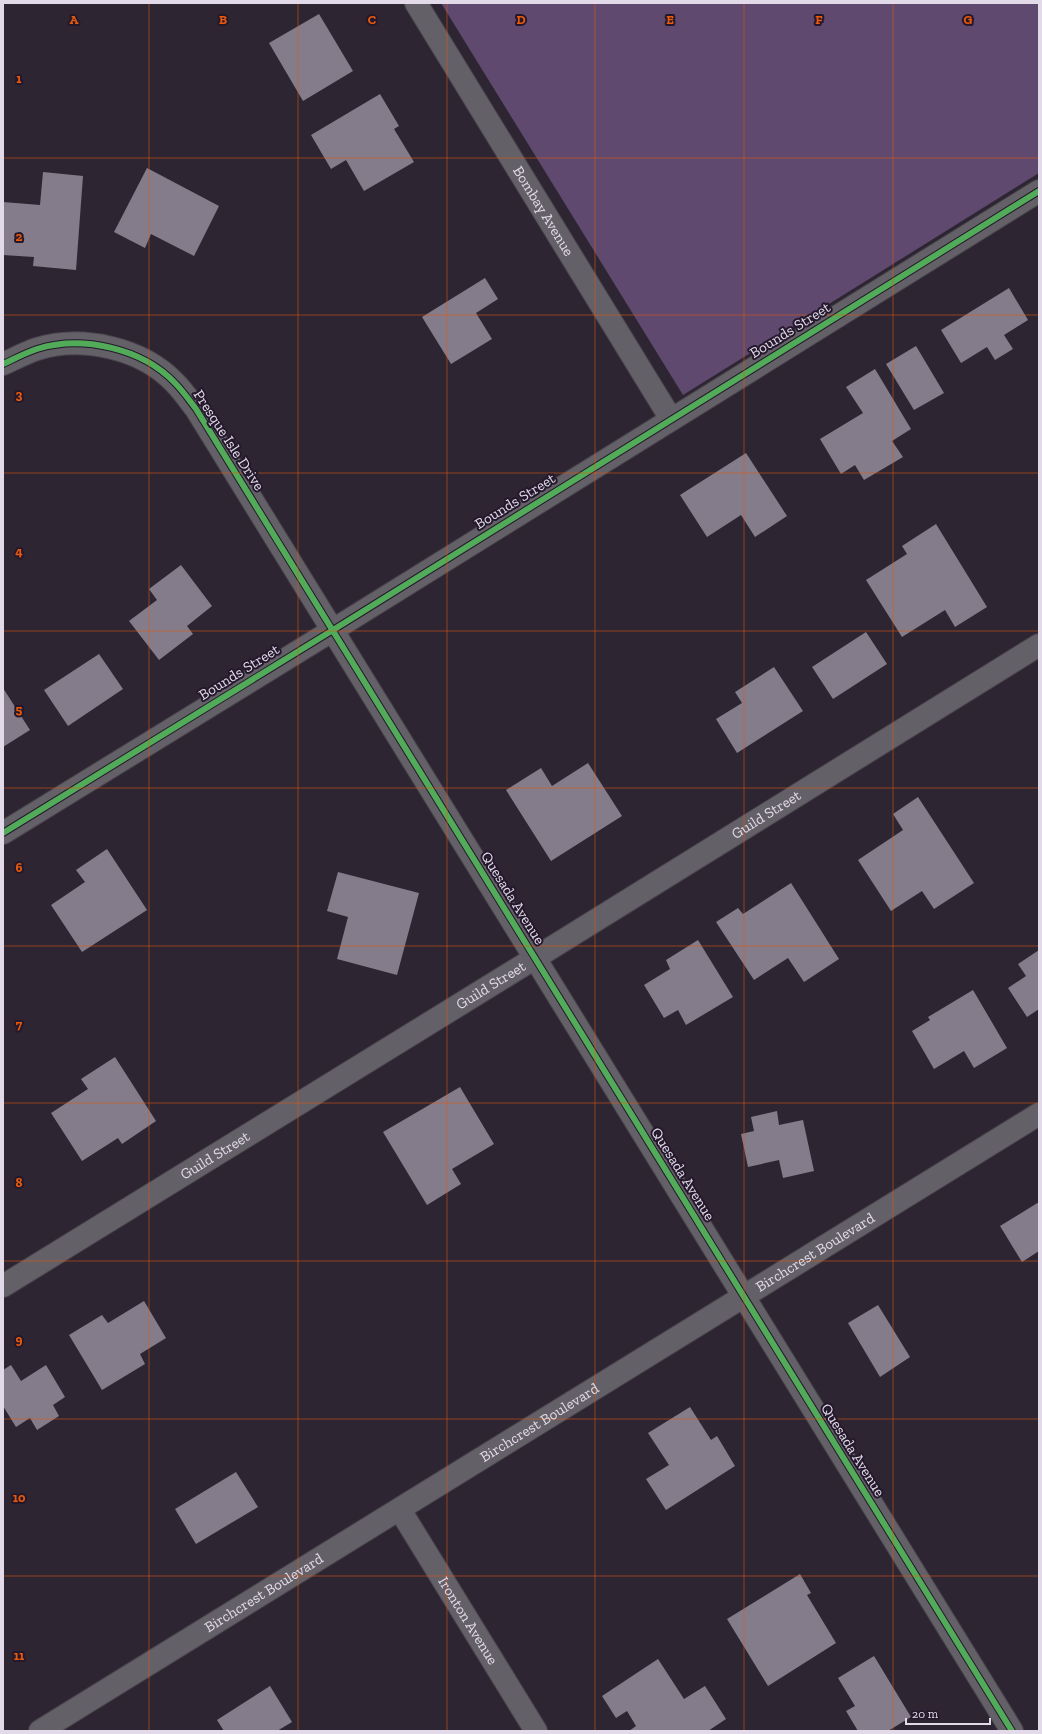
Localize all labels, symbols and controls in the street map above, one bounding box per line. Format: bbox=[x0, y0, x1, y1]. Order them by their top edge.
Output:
text: A bbox=[70, 12, 79, 27]
text: B bbox=[219, 12, 227, 27]
text: C bbox=[368, 12, 376, 27]
text: D bbox=[516, 12, 526, 27]
text: E bbox=[666, 12, 674, 27]
text: F bbox=[815, 12, 823, 27]
text: G bbox=[964, 12, 973, 27]
text: 1 bbox=[16, 71, 22, 86]
street label: Bombay Avenue bbox=[509, 163, 578, 259]
text: 2 bbox=[16, 229, 23, 244]
street label: Bounds Street bbox=[746, 298, 834, 362]
street label: Presque Isle Drive bbox=[190, 386, 268, 494]
text: 3 bbox=[16, 387, 23, 402]
street label: Bounds Street bbox=[471, 469, 559, 533]
text: 4 bbox=[15, 544, 23, 559]
street label: Bounds Street bbox=[195, 640, 283, 704]
text: 5 bbox=[16, 702, 23, 717]
street label: Guild Street bbox=[728, 786, 804, 843]
street label: Quesada Avenue bbox=[477, 848, 549, 948]
text: 6 bbox=[16, 860, 23, 875]
street label: Guild Street bbox=[453, 957, 529, 1013]
text: 7 bbox=[16, 1017, 23, 1032]
street label: Quesada Avenue bbox=[647, 1124, 719, 1224]
street label: Guild Street bbox=[177, 1127, 253, 1184]
text: 8 bbox=[15, 1175, 23, 1190]
street label: Birchcrest Boulevard bbox=[752, 1208, 878, 1296]
text: 9 bbox=[16, 1332, 23, 1347]
street label: Birchcrest Boulevard bbox=[477, 1379, 603, 1466]
street label: Quesada Avenue bbox=[817, 1400, 889, 1500]
text: 10 bbox=[13, 1490, 26, 1505]
street label: Birchcrest Boulevard bbox=[201, 1549, 327, 1636]
street label: Ironton Avenue bbox=[434, 1573, 502, 1668]
text: 11 bbox=[14, 1648, 25, 1663]
scale bar bbox=[906, 1700, 990, 1726]
text: 20 m bbox=[912, 1707, 939, 1721]

